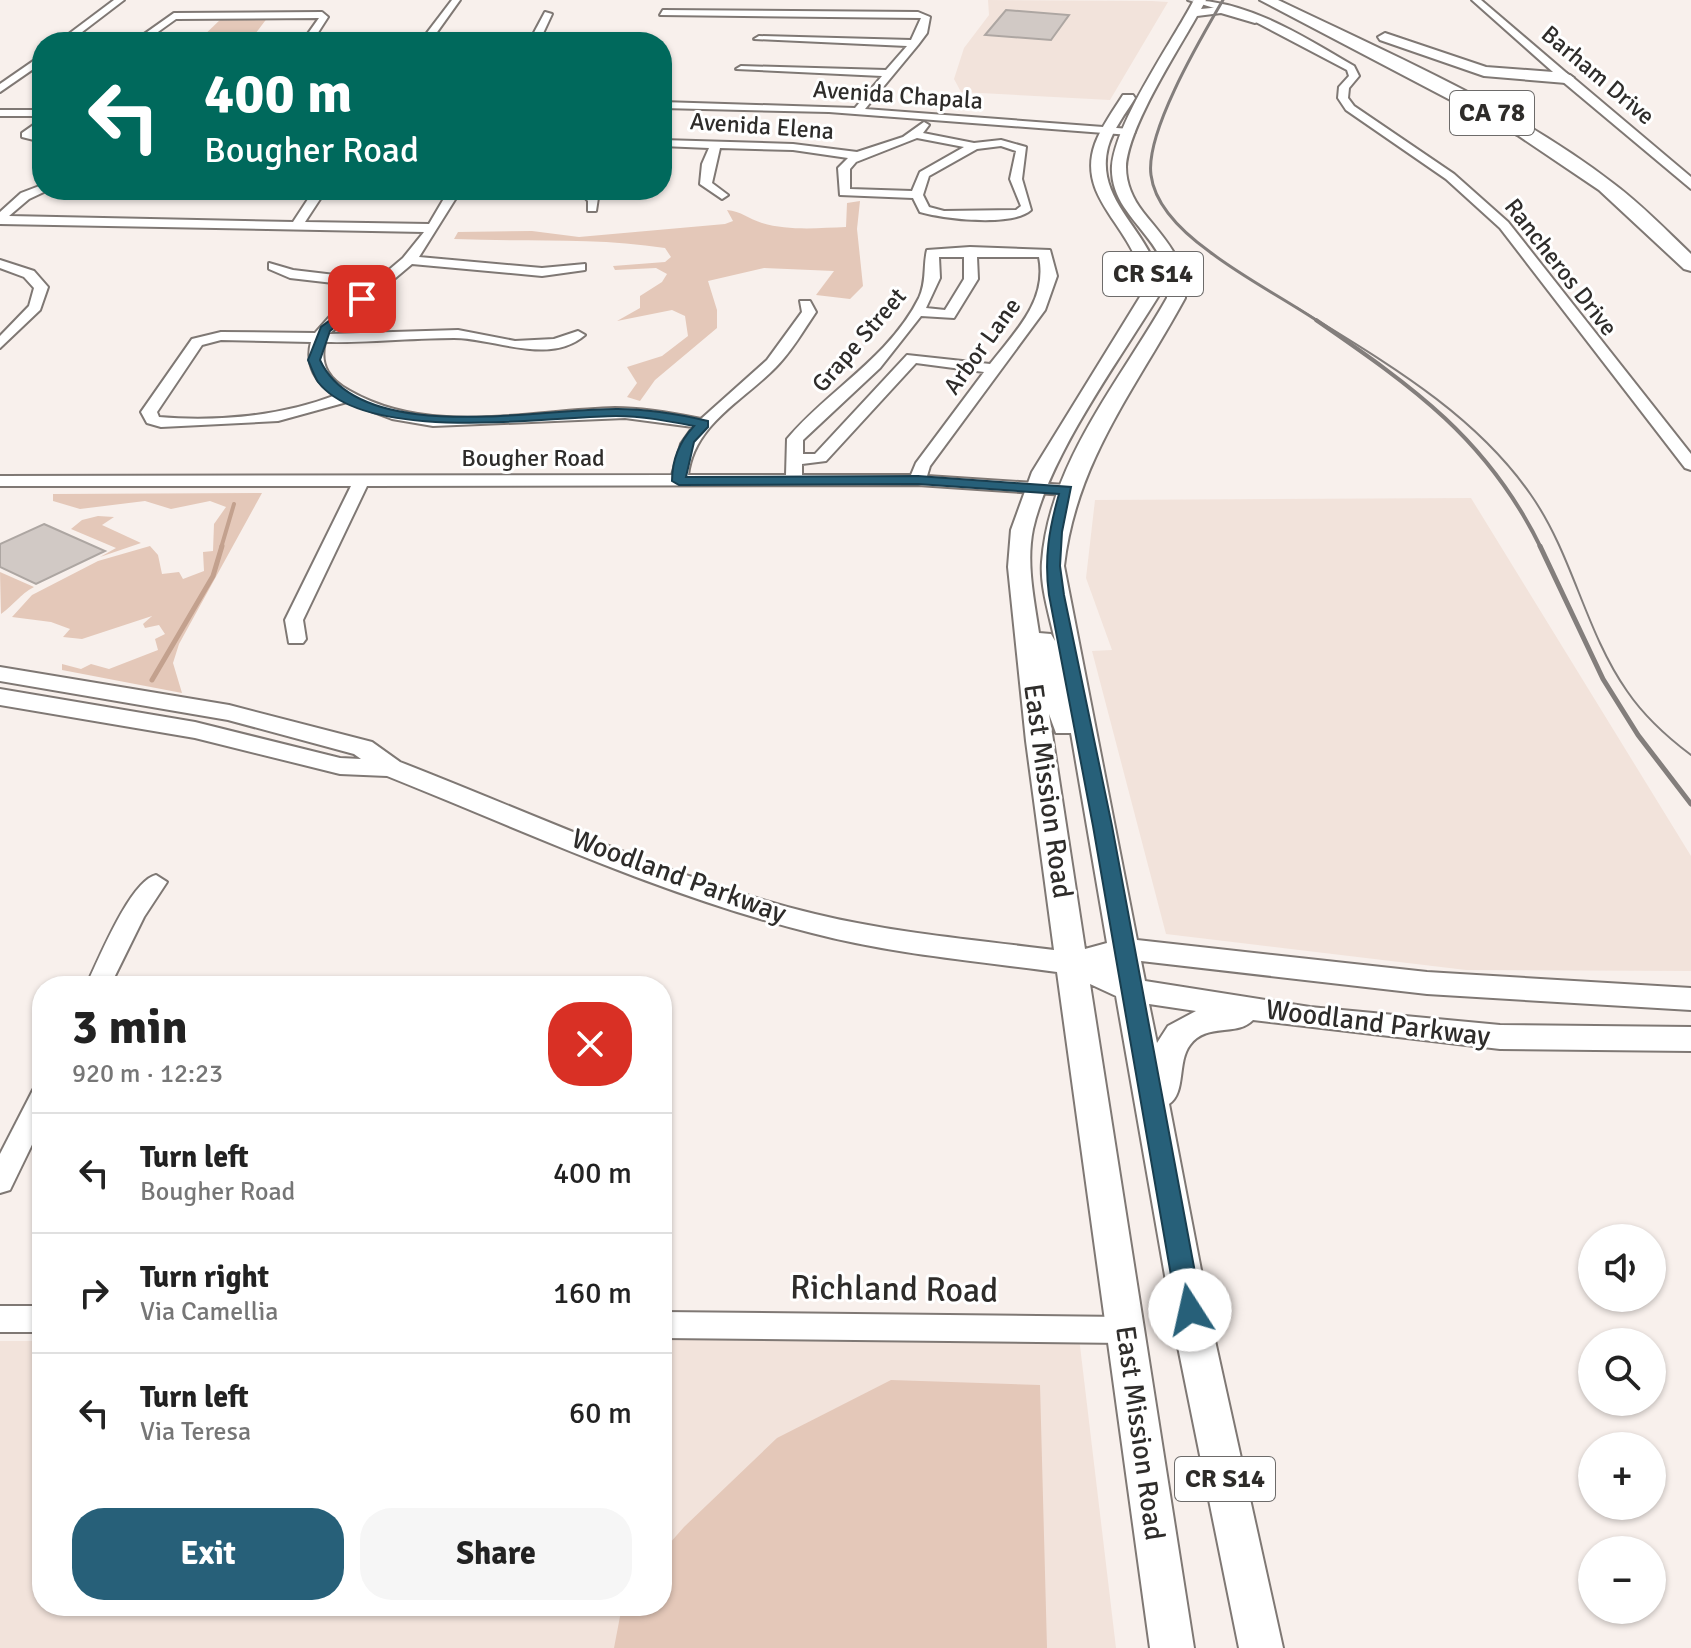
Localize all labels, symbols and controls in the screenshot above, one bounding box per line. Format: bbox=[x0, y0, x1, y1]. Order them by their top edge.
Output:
street label: Barham Drive bbox=[1535, 19, 1661, 131]
text: 400 m bbox=[204, 59, 352, 128]
icon: left bbox=[72, 64, 176, 168]
street label: Avenida Chapala bbox=[812, 74, 984, 116]
road number: CA 78 bbox=[1450, 91, 1534, 135]
street label: Avenida Elena bbox=[689, 106, 835, 146]
text: Bougher Road bbox=[204, 128, 419, 173]
street label: Rancheros Drive bbox=[1498, 192, 1624, 342]
road number: CR S14 bbox=[1103, 252, 1203, 296]
pin bbox=[328, 265, 396, 333]
icon: arrive bbox=[340, 277, 384, 321]
street label: Grape Street bbox=[805, 282, 913, 398]
street label: Arbor Lane bbox=[937, 292, 1027, 400]
street label: Bougher Road bbox=[461, 443, 605, 473]
street label: East Mission Road bbox=[1016, 682, 1080, 900]
street label: Woodland Parkway bbox=[567, 821, 791, 931]
street label: Woodland Parkway bbox=[1264, 992, 1492, 1054]
text: 3 min bbox=[72, 998, 188, 1057]
button: close bbox=[548, 1002, 632, 1086]
text: 920 m · 12:23 bbox=[72, 1058, 223, 1090]
text: Turn left bbox=[140, 1139, 249, 1176]
icon: left bbox=[72, 1151, 116, 1195]
text: 400 m bbox=[553, 1155, 632, 1192]
text: Bougher Road bbox=[140, 1176, 295, 1208]
map controls bbox=[1578, 1224, 1666, 1624]
button: sound bbox=[1578, 1224, 1666, 1312]
text: Turn right bbox=[140, 1259, 269, 1296]
street label: Richland Road bbox=[790, 1266, 998, 1312]
position arrow bbox=[1148, 1268, 1232, 1352]
icon: right bbox=[72, 1271, 116, 1315]
text: 160 m bbox=[553, 1275, 632, 1312]
text: Via Camellia bbox=[140, 1296, 278, 1328]
street label: East Mission Road bbox=[1108, 1324, 1172, 1542]
button: search bbox=[1578, 1328, 1666, 1416]
text: Turn left bbox=[140, 1379, 249, 1416]
icon: left bbox=[72, 1391, 116, 1435]
text: 60 m bbox=[569, 1395, 632, 1432]
text: Via Teresa bbox=[140, 1416, 251, 1448]
button: + bbox=[1578, 1432, 1666, 1520]
road number: CR S14 bbox=[1175, 1457, 1275, 1501]
button: Exit bbox=[72, 1508, 344, 1600]
button: Share bbox=[360, 1508, 632, 1600]
button: − bbox=[1578, 1536, 1666, 1624]

